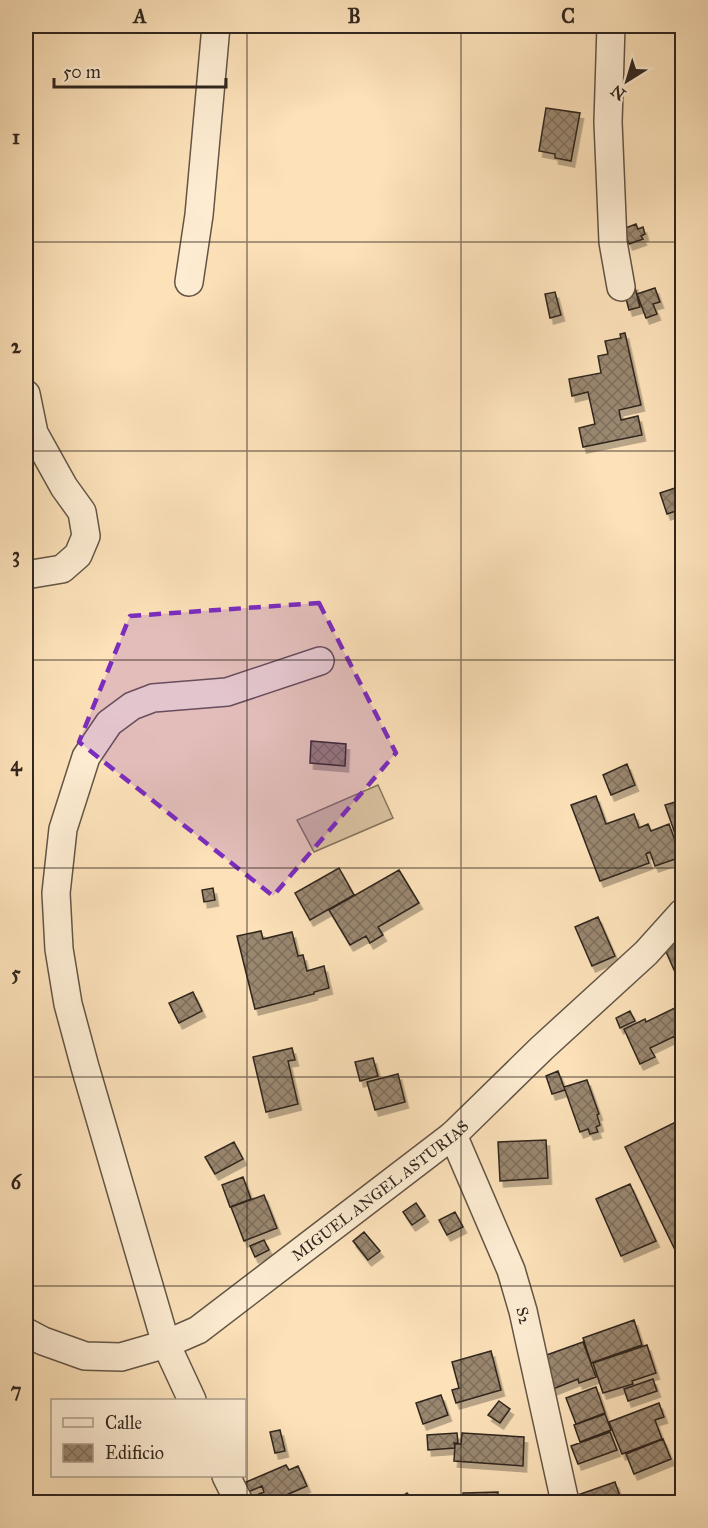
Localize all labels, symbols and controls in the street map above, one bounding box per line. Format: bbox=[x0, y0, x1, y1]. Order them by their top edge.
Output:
text: A bbox=[131, 4, 147, 28]
text: B bbox=[347, 4, 361, 28]
text: C bbox=[561, 4, 575, 28]
scale bar bbox=[54, 51, 226, 89]
north arrow bbox=[597, 51, 657, 111]
text: 50 m bbox=[63, 61, 101, 83]
text: N bbox=[607, 81, 629, 104]
text: 1 bbox=[12, 125, 20, 149]
text: 2 bbox=[11, 334, 22, 358]
text: 3 bbox=[12, 543, 20, 568]
text: 4 bbox=[10, 752, 22, 777]
text: 5 bbox=[11, 961, 21, 985]
street label: MIGUEL ANGEL ASTURIAS bbox=[288, 1116, 472, 1265]
text: 6 bbox=[11, 1170, 23, 1194]
street label: S2 bbox=[513, 1305, 535, 1326]
text: 7 bbox=[11, 1378, 22, 1402]
legend bbox=[51, 1399, 246, 1477]
text: Calle bbox=[105, 1412, 142, 1434]
text: Edificio bbox=[105, 1442, 164, 1464]

